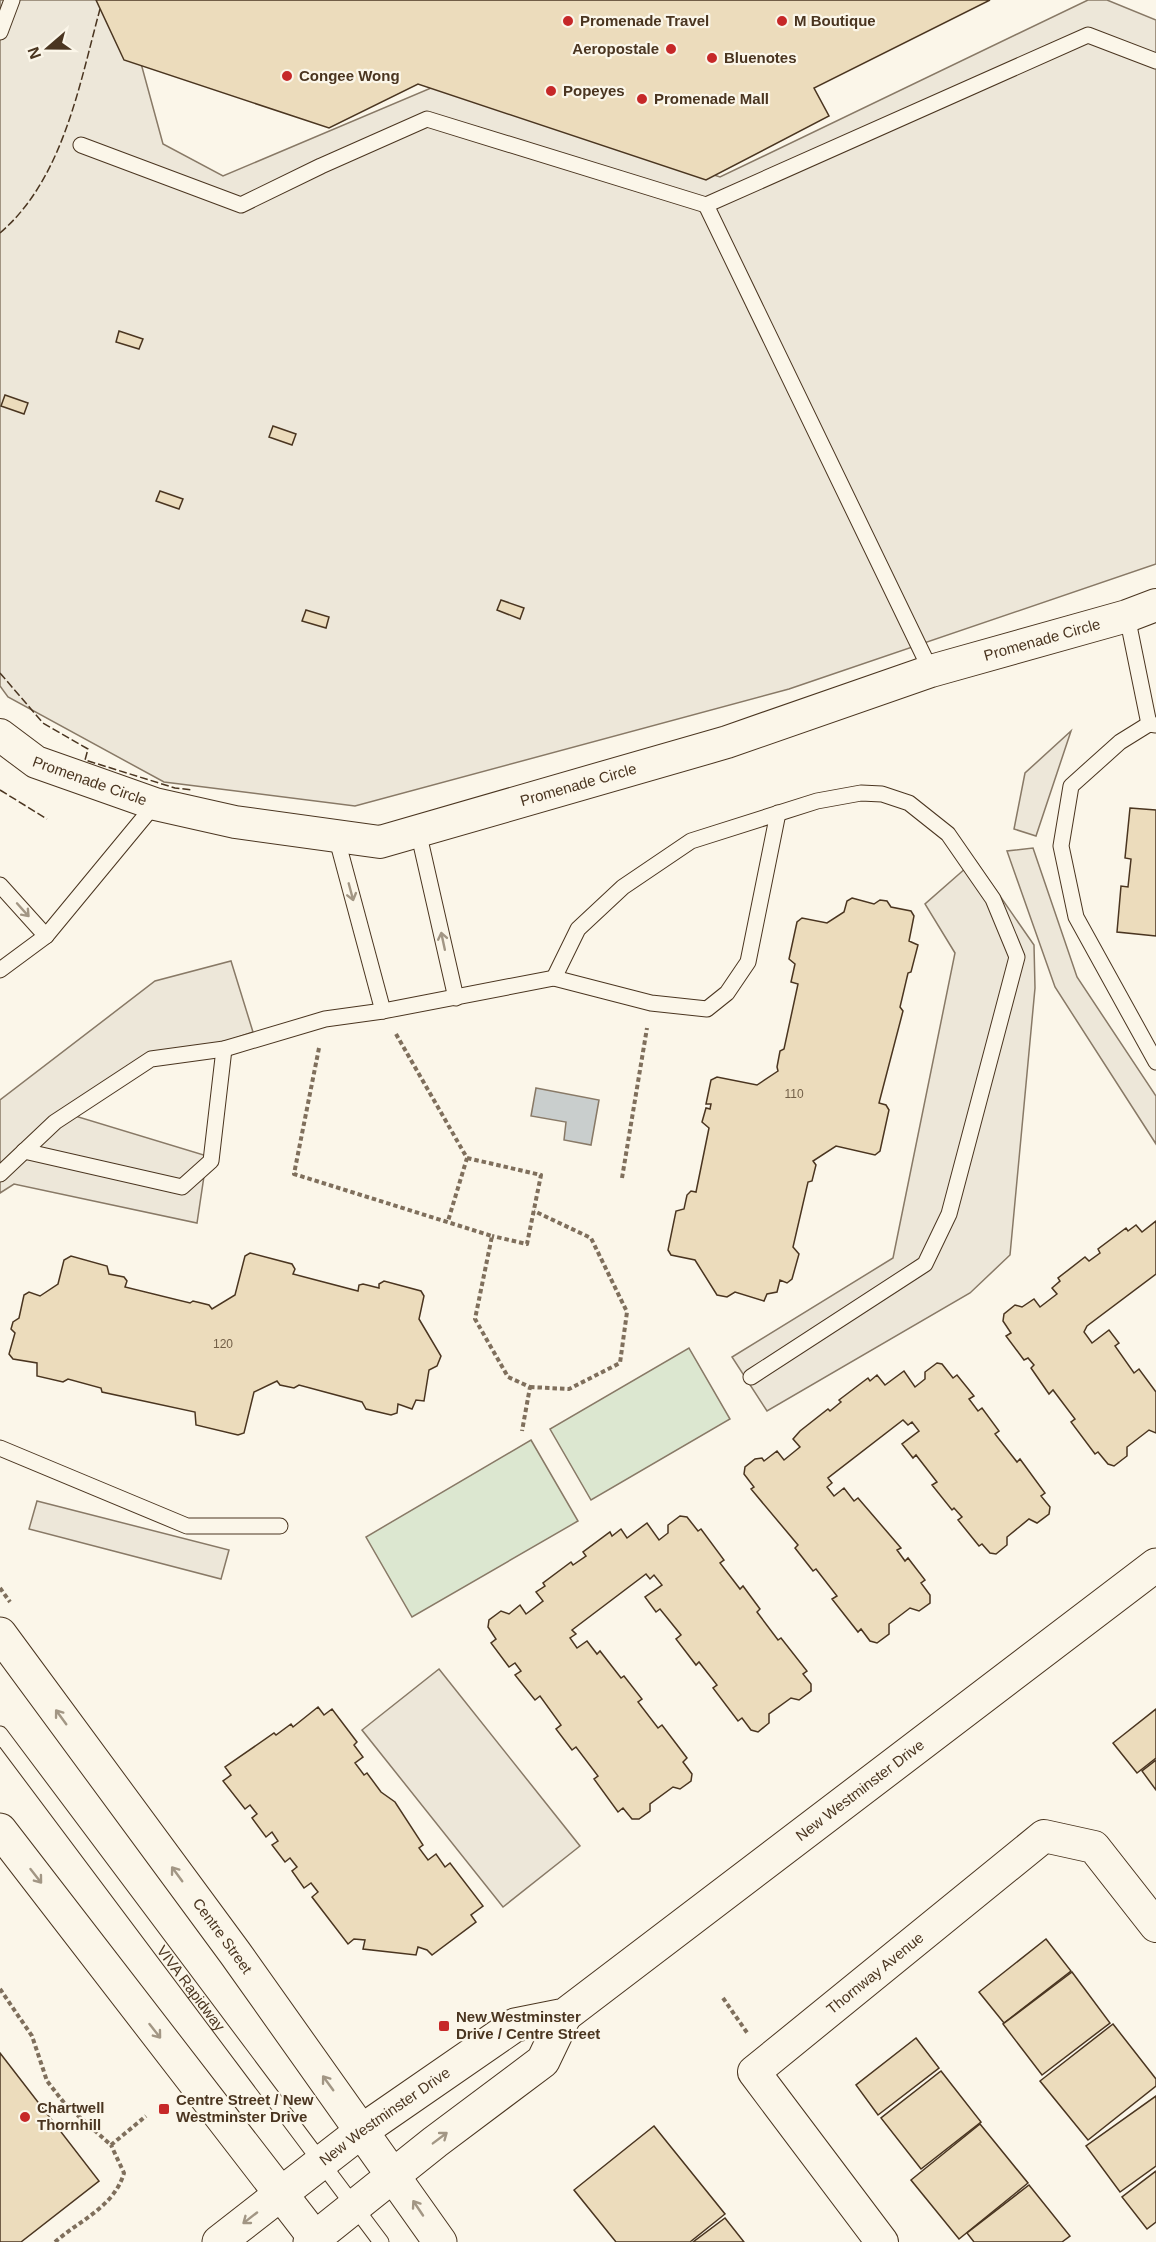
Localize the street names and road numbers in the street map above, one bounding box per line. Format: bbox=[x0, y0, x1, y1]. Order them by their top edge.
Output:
street label: Promenade Circle bbox=[982, 615, 1102, 664]
street label: Promenade Circle bbox=[30, 752, 149, 809]
street label: Promenade Circle bbox=[518, 760, 638, 809]
street label: New Westminster Drive bbox=[792, 1736, 927, 1844]
street label: Centre Street bbox=[190, 1895, 256, 1977]
street label: Thornway Avenue bbox=[823, 1929, 927, 2017]
street label: VIVA Rapidway bbox=[154, 1942, 229, 2035]
street label: New Westminster Drive bbox=[316, 2064, 453, 2169]

